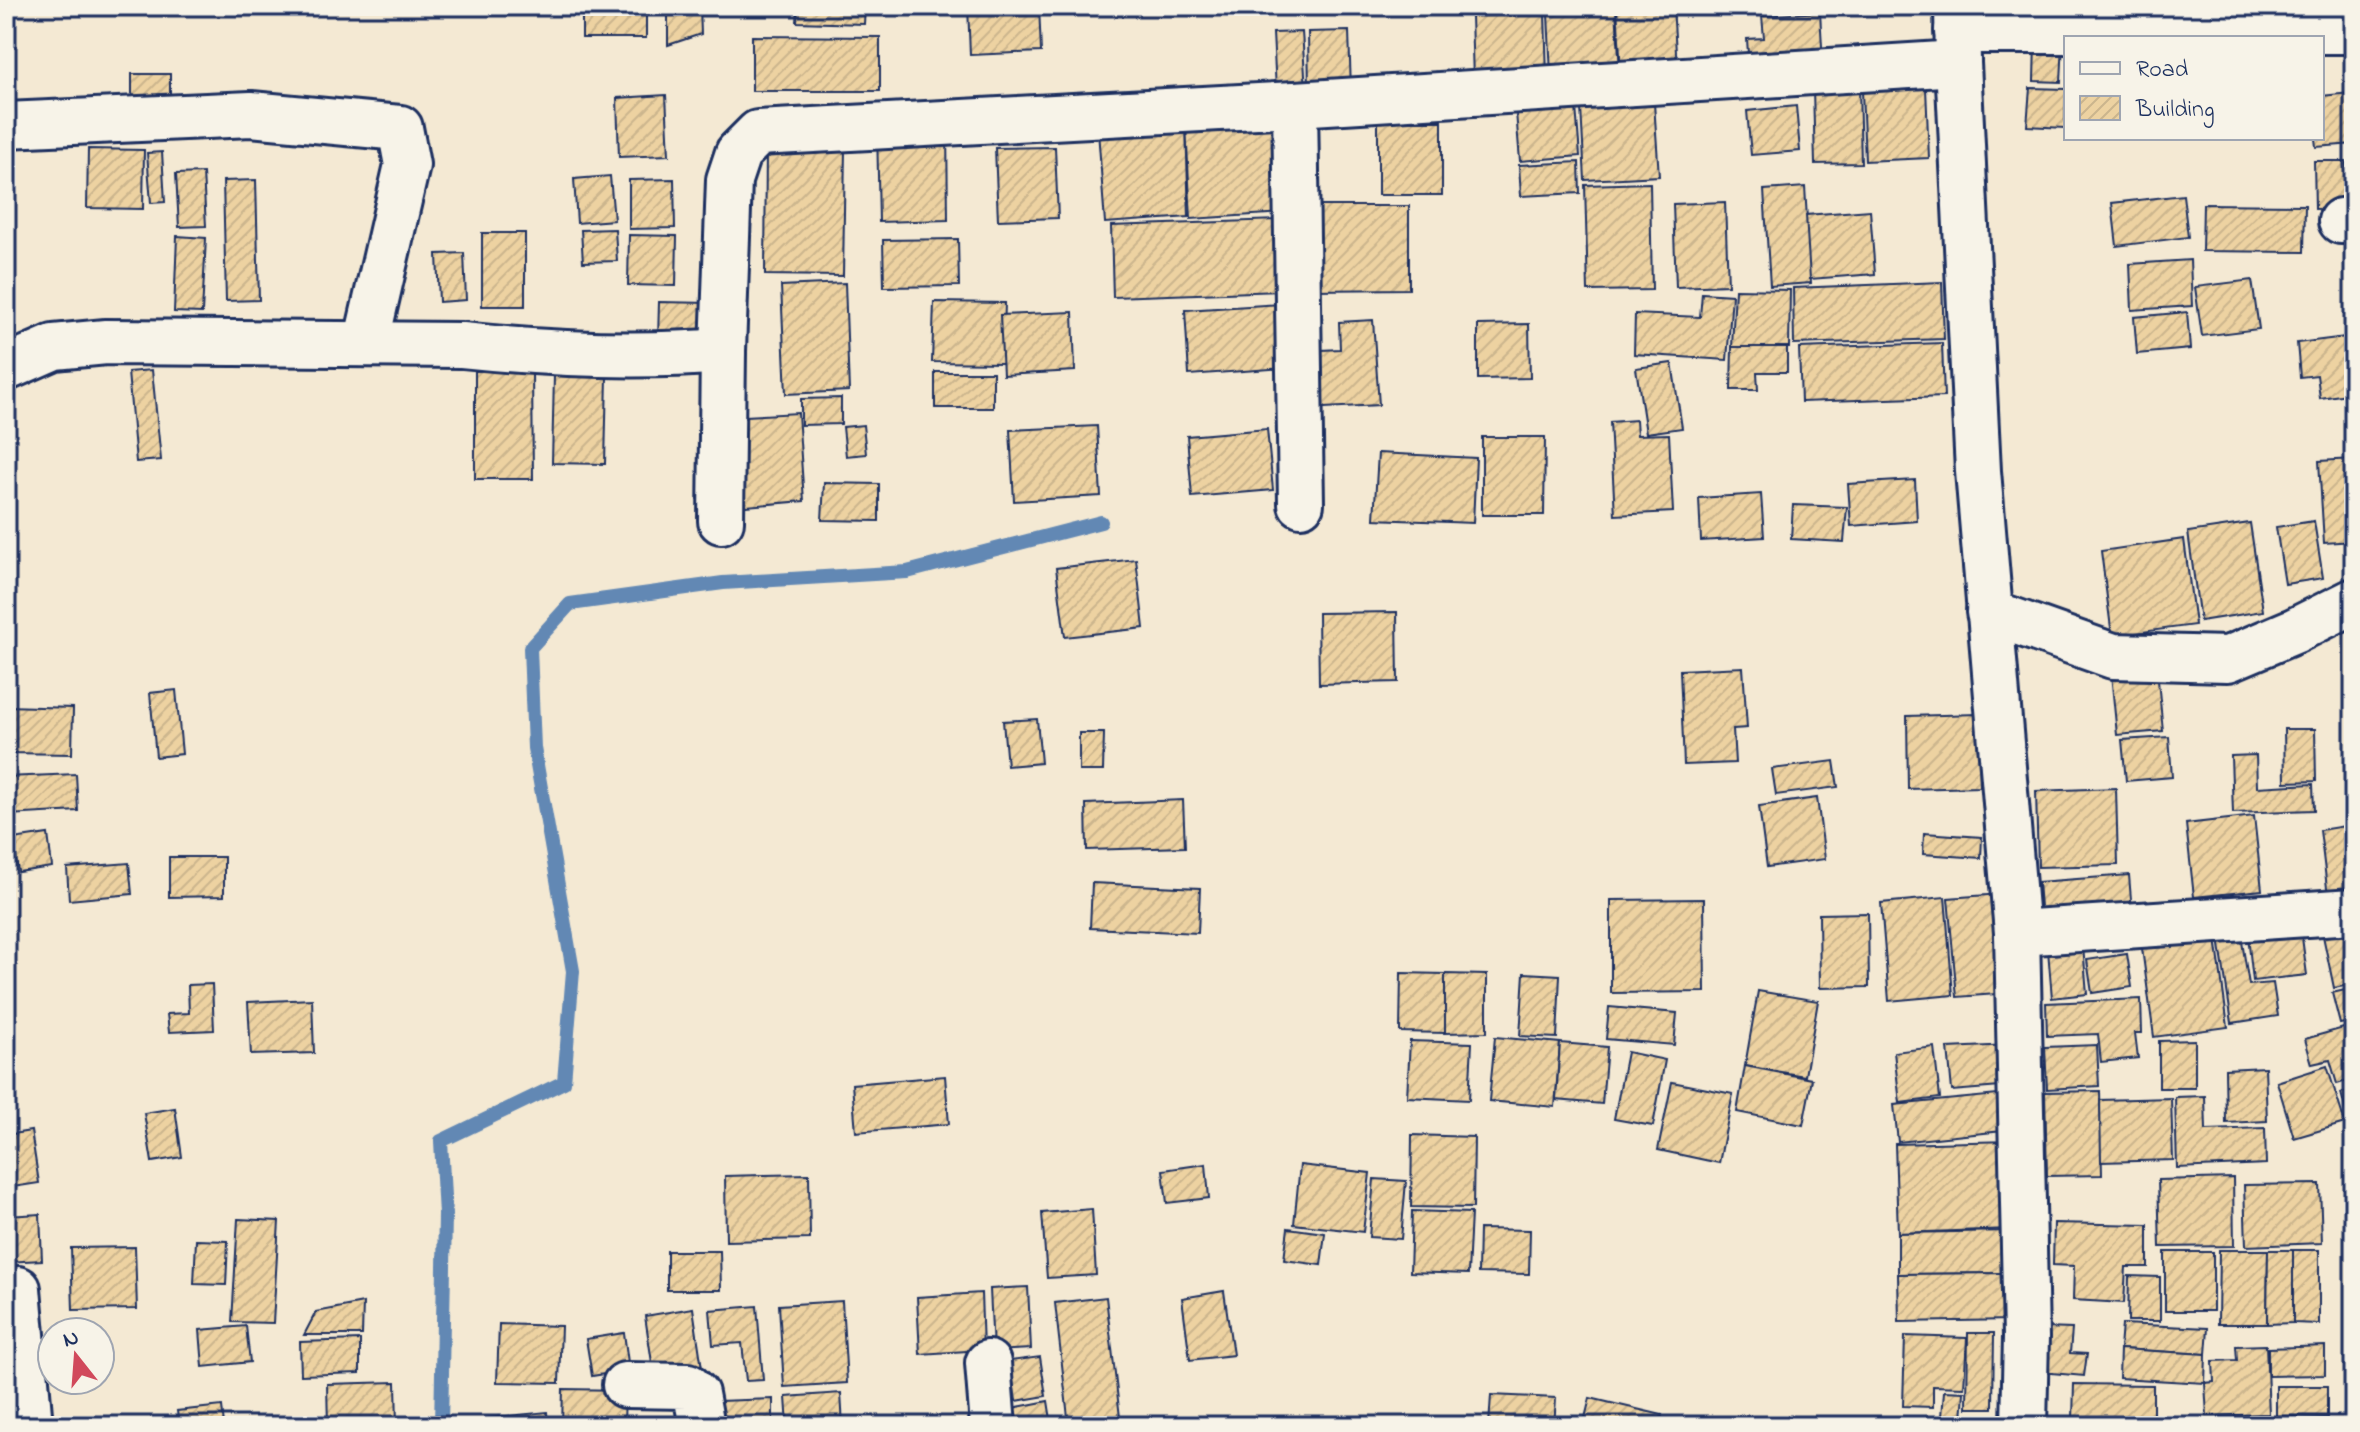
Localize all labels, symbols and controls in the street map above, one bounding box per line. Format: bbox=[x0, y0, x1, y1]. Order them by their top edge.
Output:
legend bbox=[2064, 36, 2324, 140]
text: Road bbox=[2136, 53, 2189, 88]
text: Building bbox=[2135, 93, 2215, 128]
north arrow bbox=[36, 1316, 116, 1396]
text: N bbox=[59, 1322, 83, 1357]

